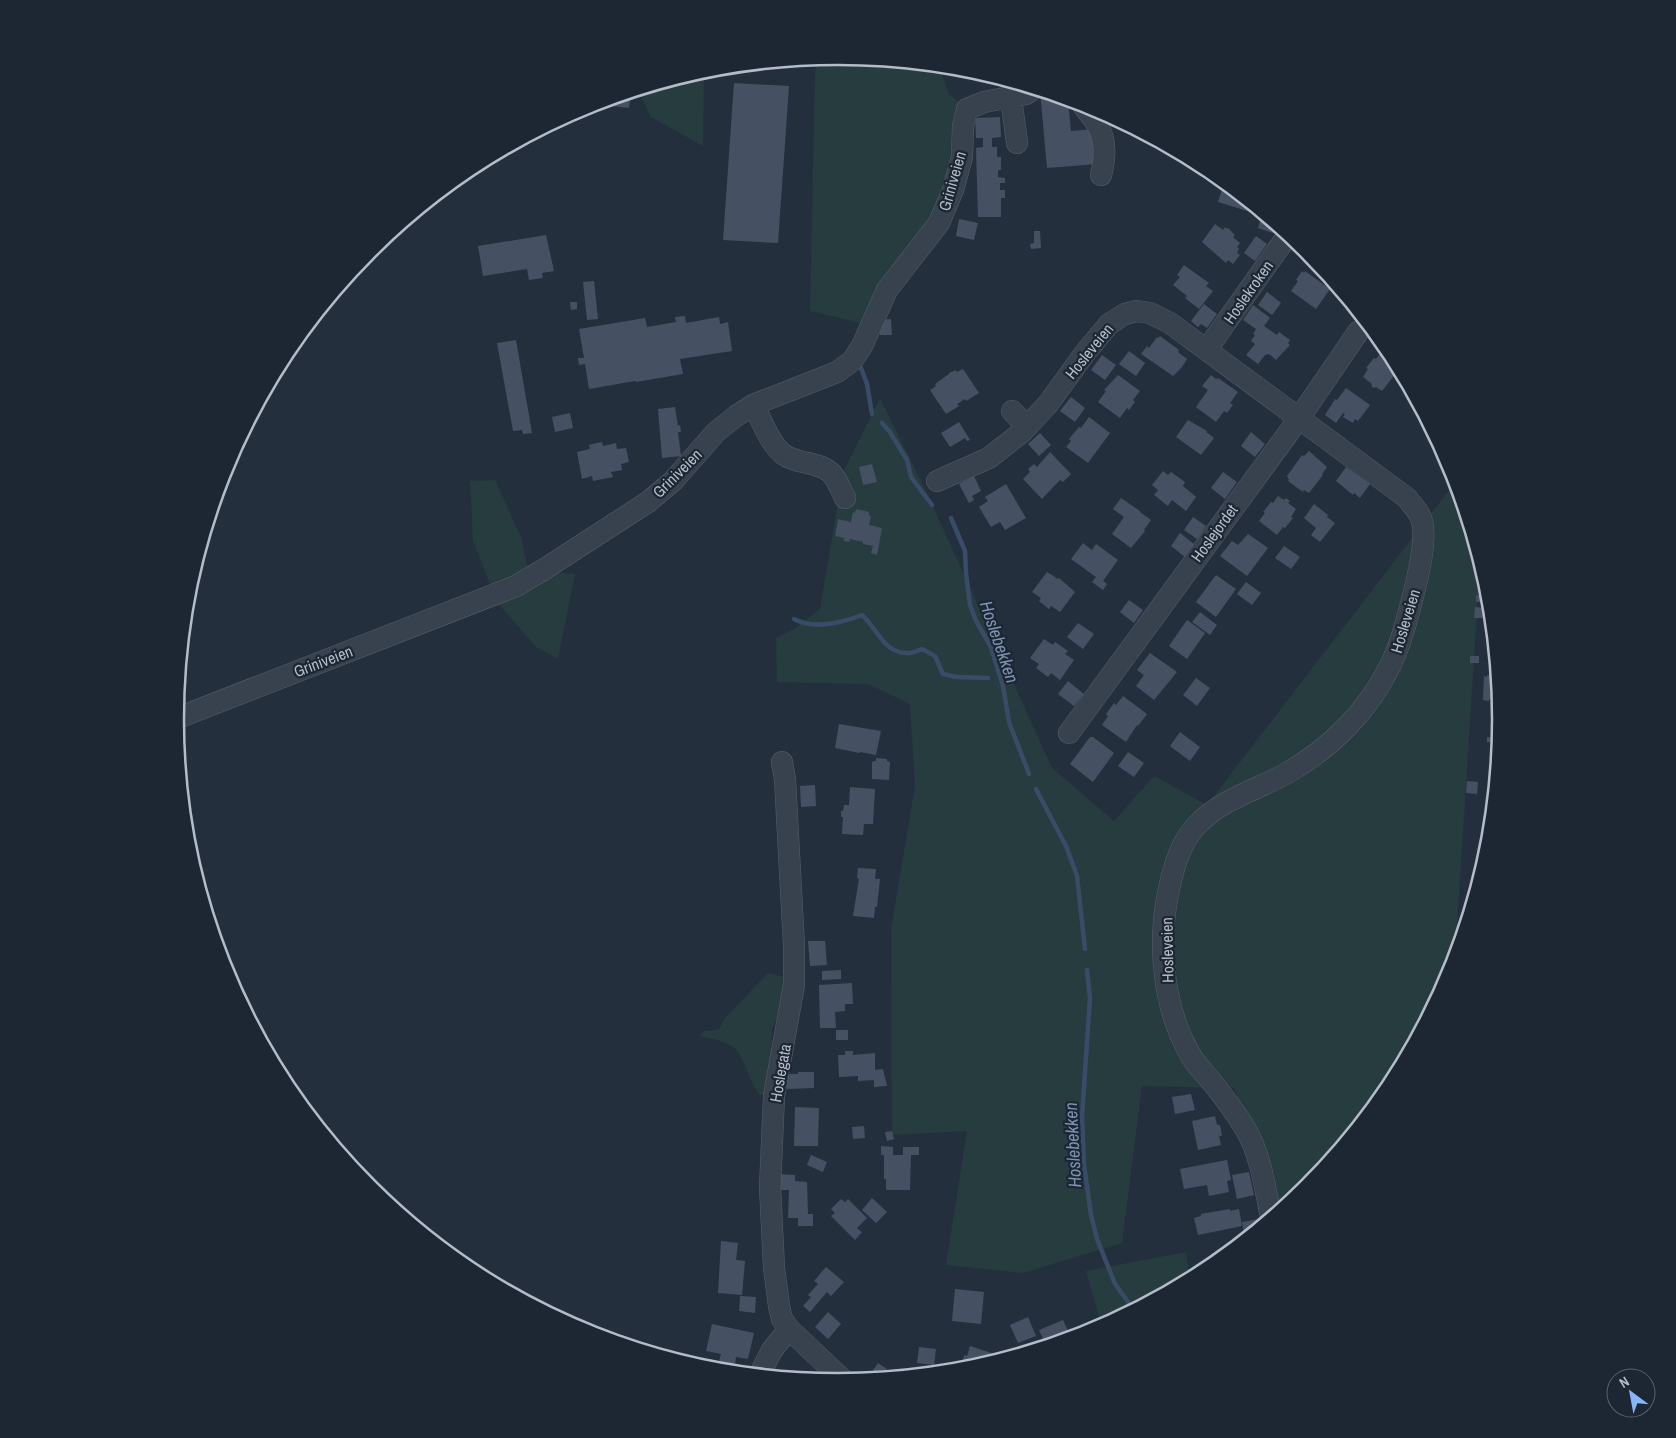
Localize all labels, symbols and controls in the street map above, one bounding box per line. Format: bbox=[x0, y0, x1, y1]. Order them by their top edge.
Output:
street label: Griniveien bbox=[933, 149, 971, 213]
street label: Hoslekroken bbox=[1218, 256, 1278, 328]
street label: Hosleveien bbox=[1060, 319, 1118, 383]
street label: Griniveien bbox=[648, 444, 706, 502]
street label: Hoslejordet bbox=[1186, 499, 1243, 566]
street label: Hosleveien bbox=[1385, 586, 1425, 656]
water label: Hoslebekken bbox=[974, 597, 1025, 686]
street label: Griniveien bbox=[290, 640, 356, 682]
street label: Hosleveien bbox=[1155, 917, 1179, 983]
street label: Hoslegata bbox=[764, 1041, 796, 1104]
water label: Hoslebekken bbox=[1058, 1102, 1087, 1188]
north arrow bbox=[1606, 1368, 1656, 1418]
text: N bbox=[1616, 1372, 1632, 1392]

